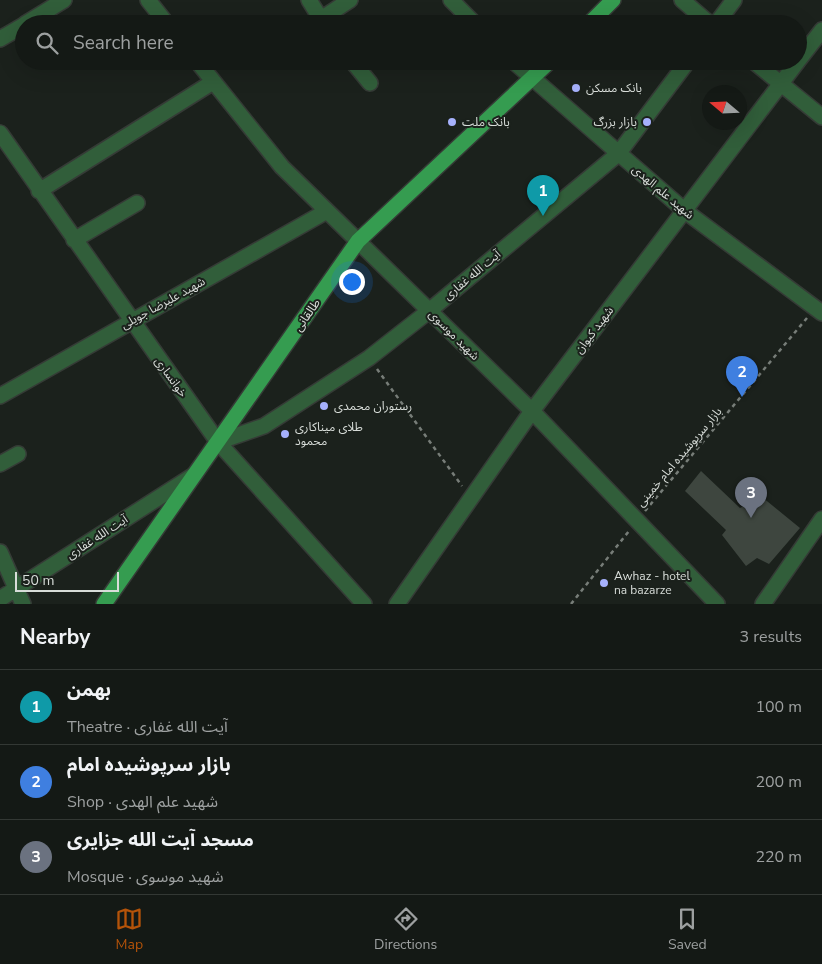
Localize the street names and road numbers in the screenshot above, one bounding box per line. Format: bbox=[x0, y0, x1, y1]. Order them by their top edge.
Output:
street label: شهید علم الهدی bbox=[628, 161, 697, 223]
street label: آیت الله غفاری bbox=[440, 246, 504, 304]
street label: شهید علیرضا جویلی bbox=[118, 273, 208, 333]
street label: طالقانی bbox=[290, 296, 324, 334]
street label: شهید کیوان bbox=[571, 303, 617, 357]
street label: شهید موسوی bbox=[425, 306, 483, 364]
street label: خوانساری bbox=[151, 354, 191, 400]
street label: بازار سرپوشیده امام خمینی bbox=[633, 404, 726, 511]
street label: آیت الله غفاری bbox=[63, 511, 131, 563]

